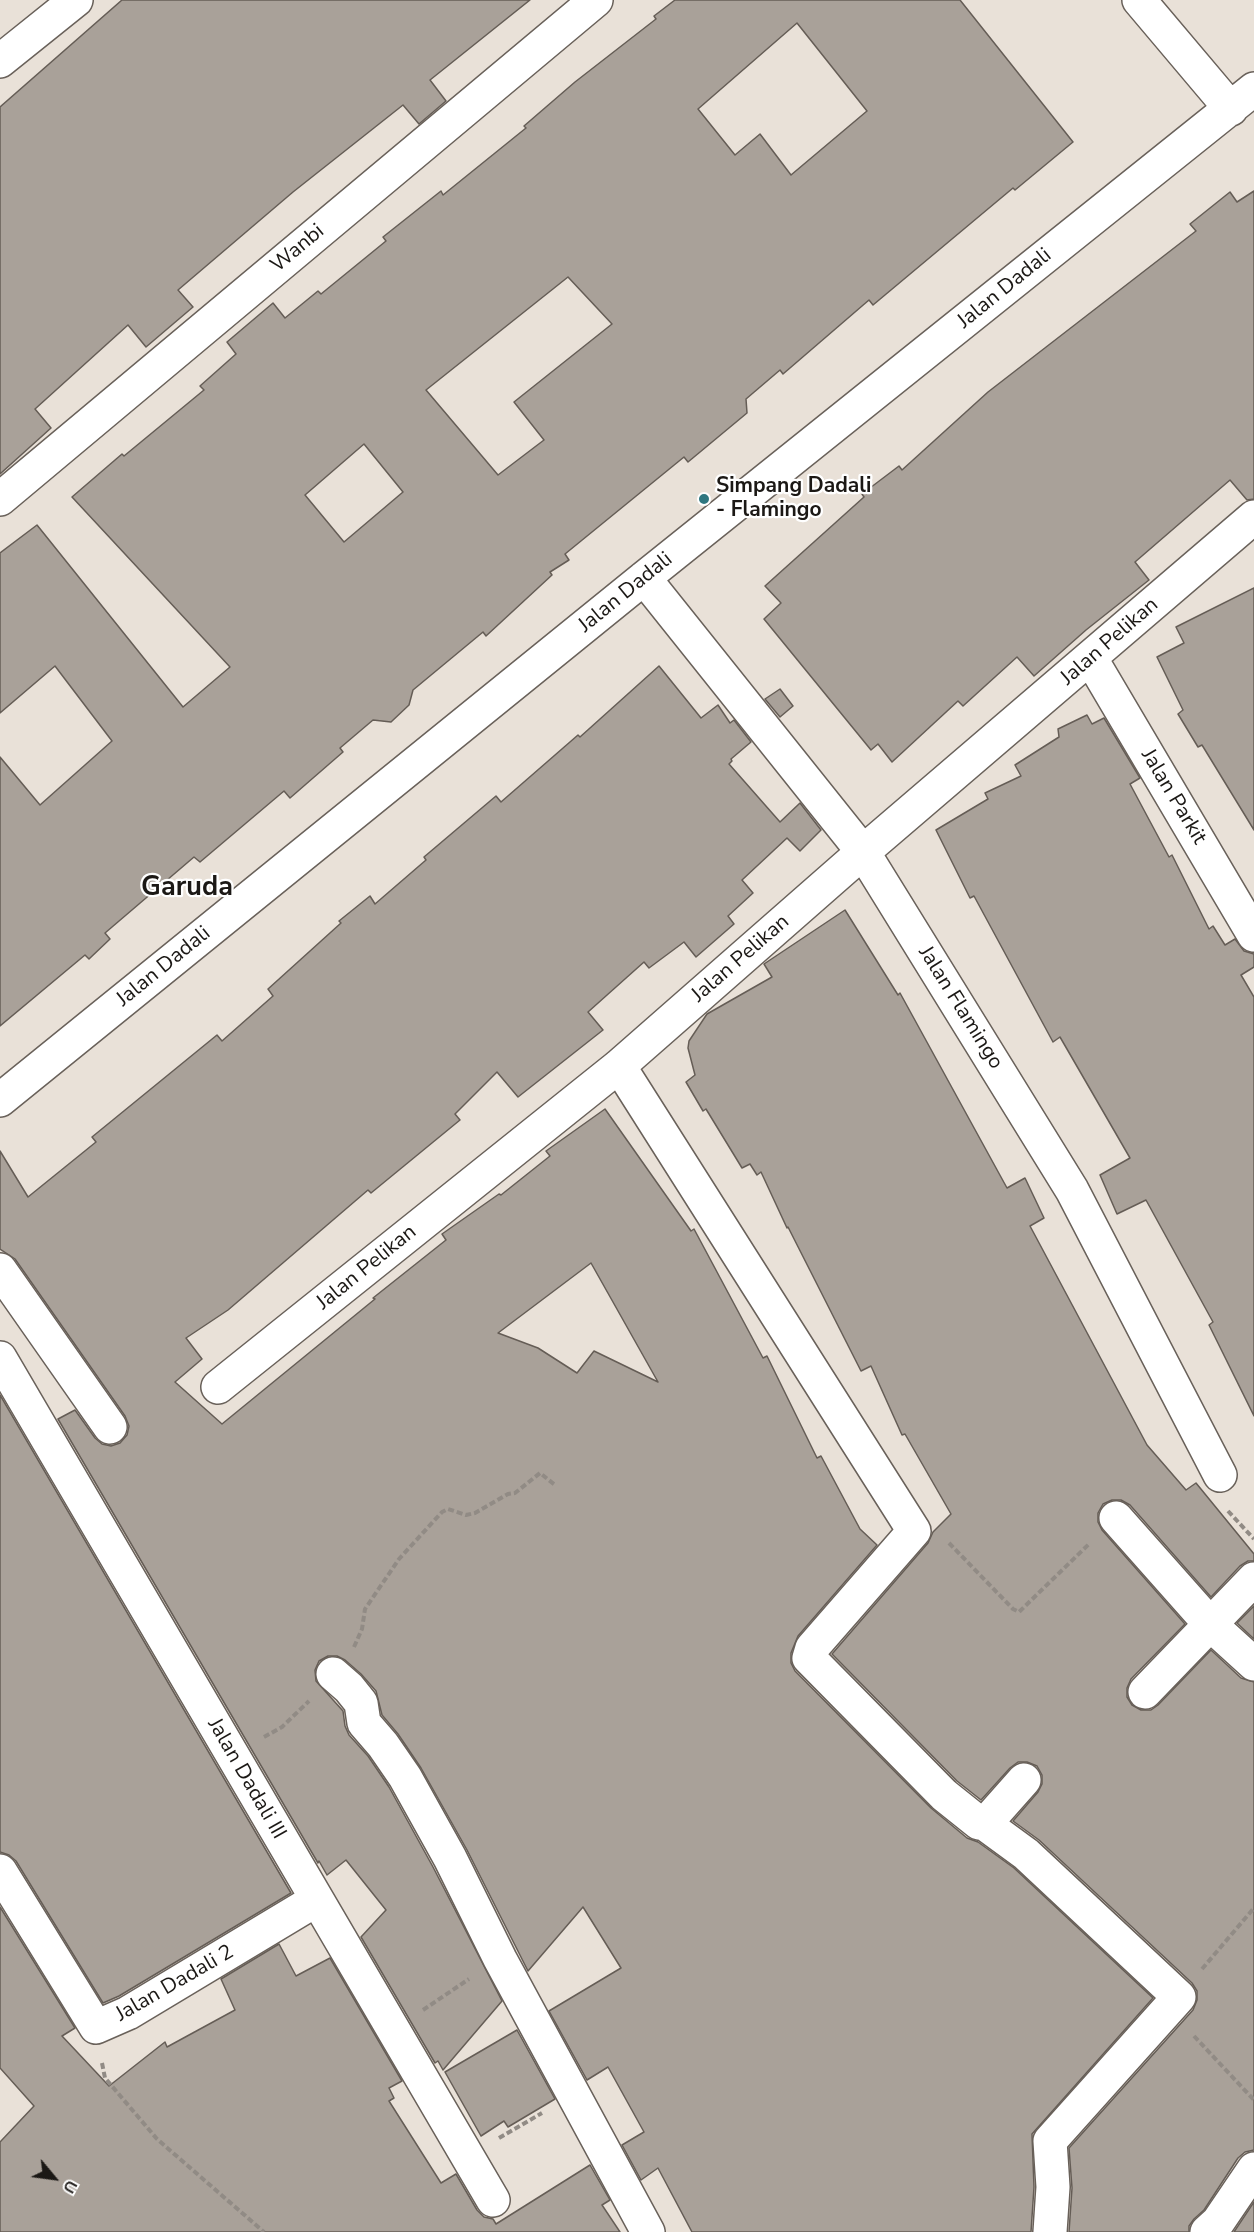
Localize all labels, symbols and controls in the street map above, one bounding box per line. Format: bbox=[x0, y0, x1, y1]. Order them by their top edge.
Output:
street label: Wanbi bbox=[266, 219, 330, 279]
street label: Jalan Dadali bbox=[953, 243, 1057, 335]
place label: Simpang Dadali - Flamingo bbox=[716, 474, 871, 524]
marker: Simpang Dadali - Flamingo bbox=[697, 492, 711, 506]
street label: Jalan Dadali bbox=[574, 547, 678, 639]
street label: Jalan Pelikan bbox=[1056, 593, 1164, 691]
street label: Jalan Parkit bbox=[1135, 745, 1211, 849]
district label: Garuda bbox=[141, 872, 233, 904]
street label: Jalan Pelikan bbox=[687, 910, 795, 1008]
street label: Jalan Dadali bbox=[112, 921, 216, 1013]
street label: Jalan Flamingo bbox=[912, 942, 1008, 1074]
street label: Jalan Pelikan bbox=[312, 1220, 422, 1316]
street label: Jalan Dadali III bbox=[201, 1714, 291, 1844]
street label: Jalan Dadali 2 bbox=[112, 1940, 238, 2028]
north arrow bbox=[24, 2148, 84, 2208]
text: U bbox=[57, 2176, 82, 2197]

